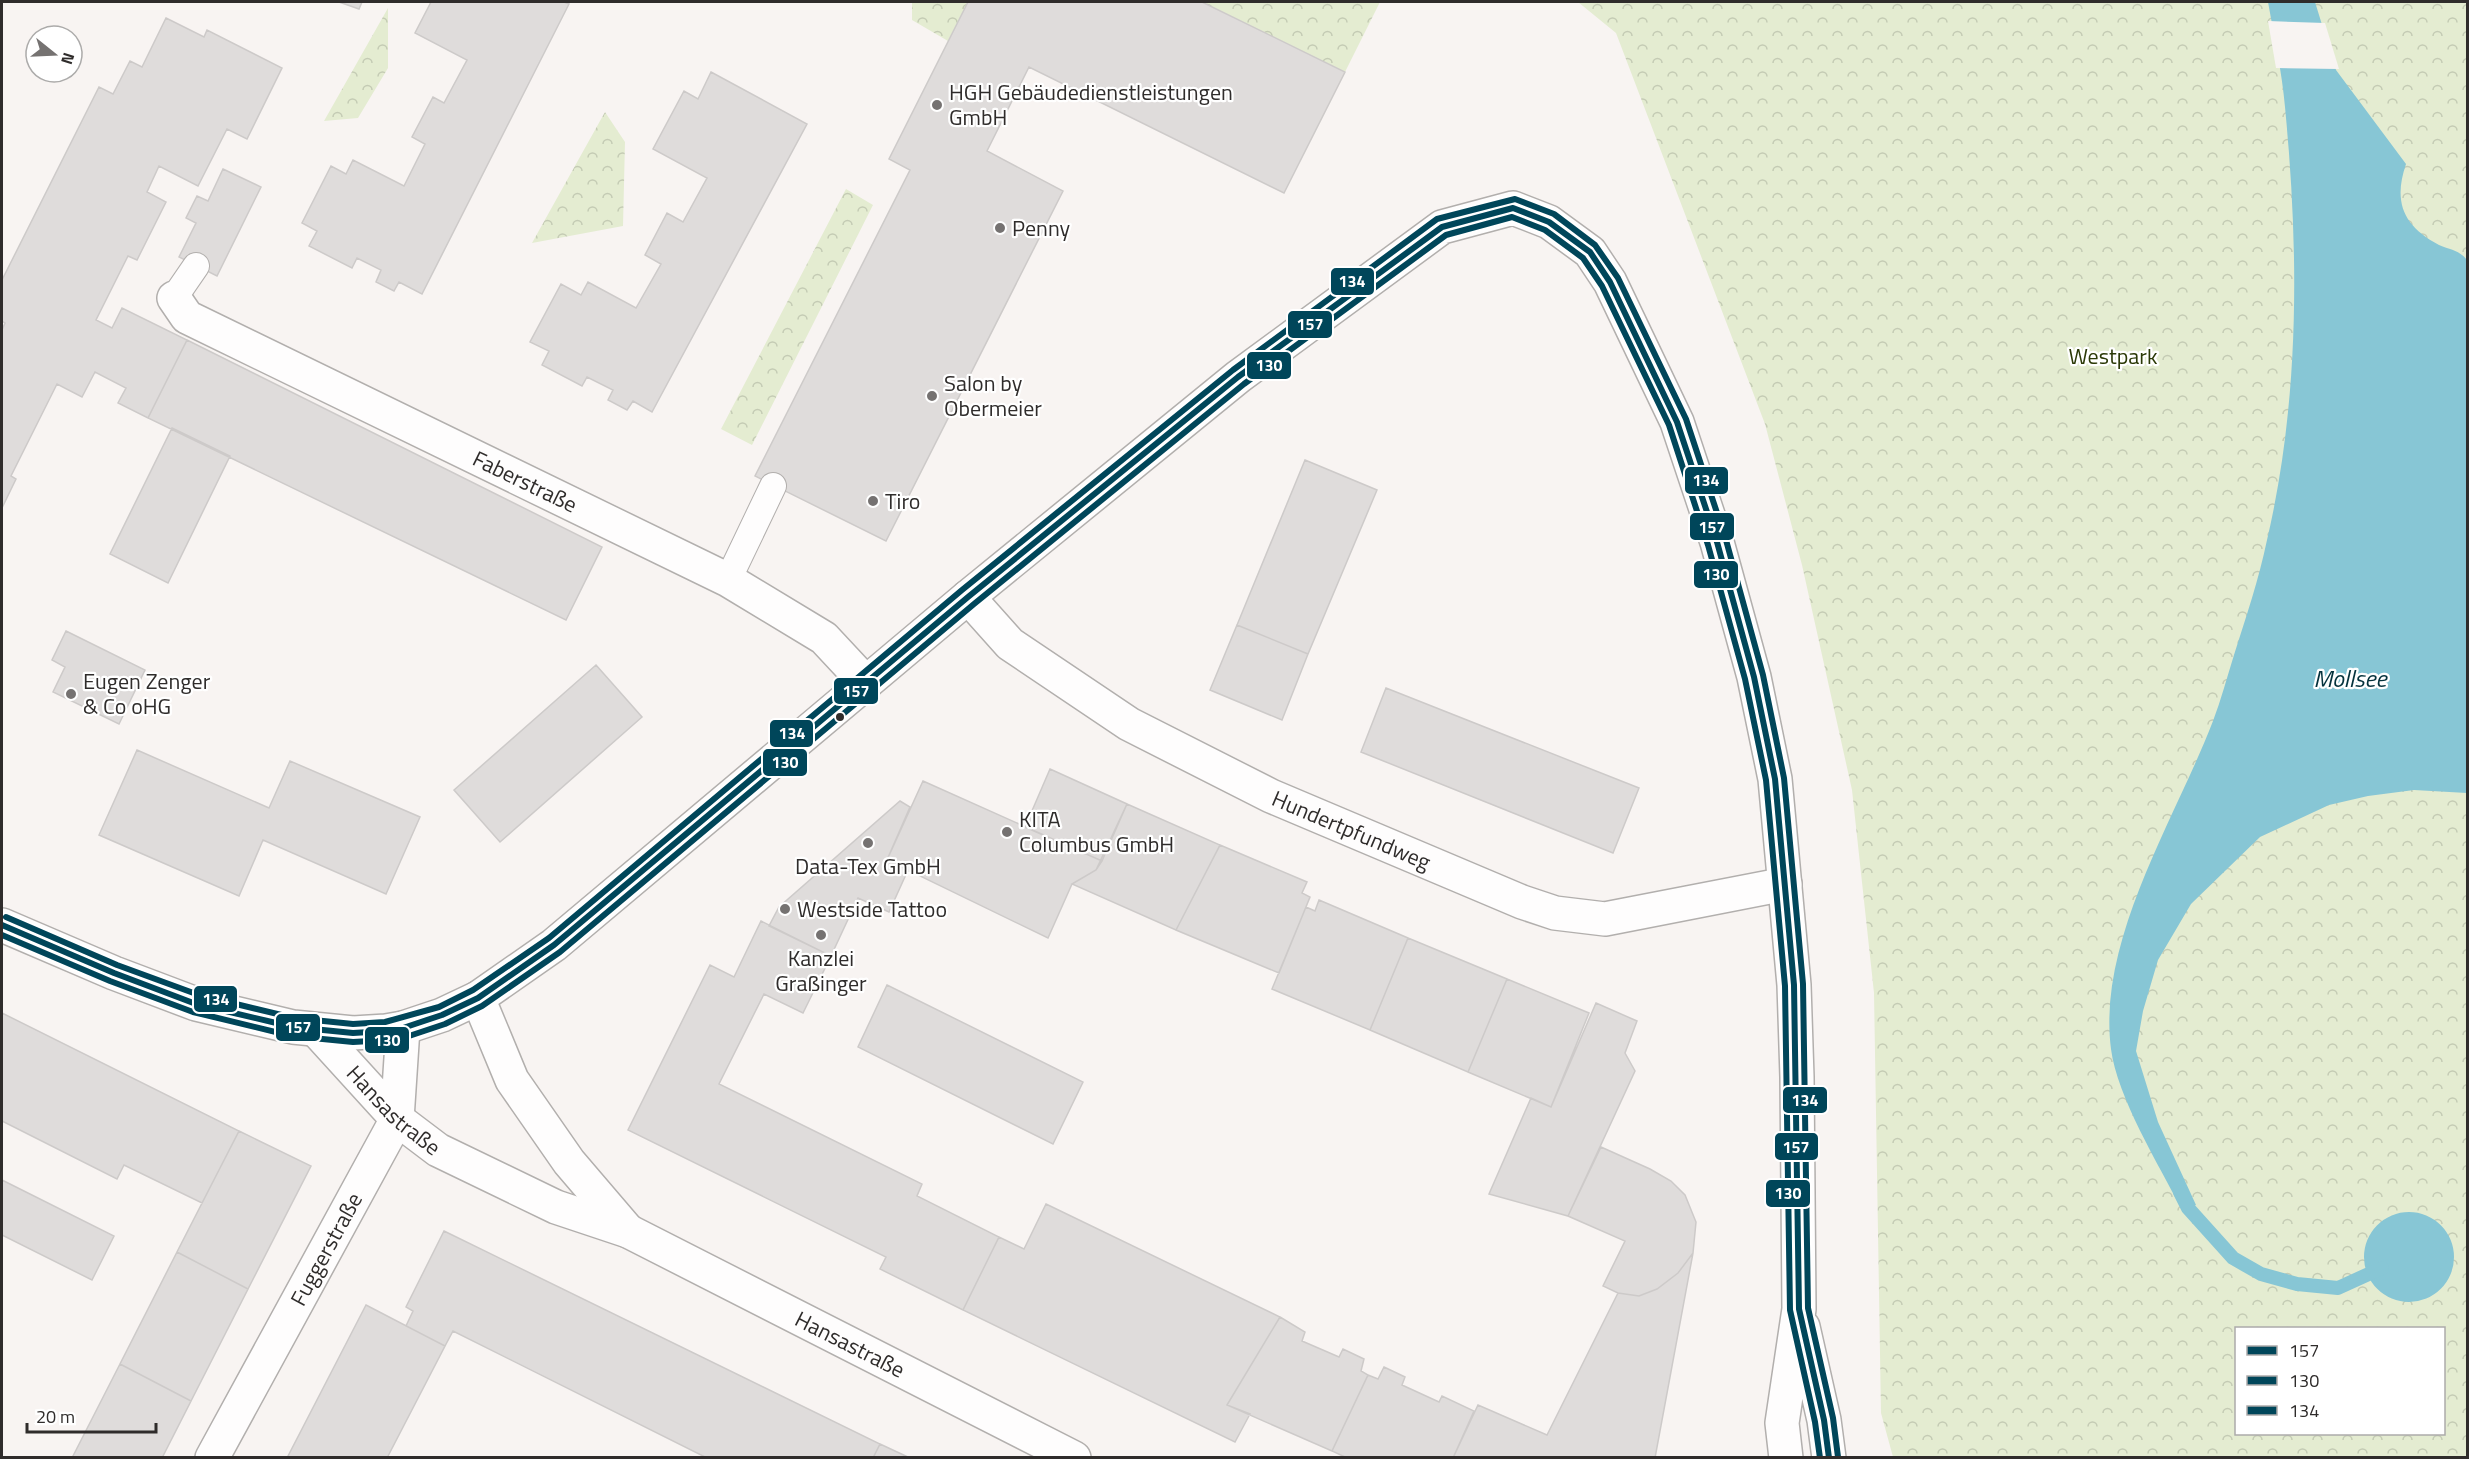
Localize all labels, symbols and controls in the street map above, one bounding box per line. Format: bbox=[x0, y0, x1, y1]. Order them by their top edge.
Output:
north arrow bbox=[24, 24, 84, 84]
text: N bbox=[55, 50, 81, 68]
place label: HGH Gebäudedienstleistungen GmbH bbox=[949, 75, 1233, 134]
marker: HGH Gebäudedienstleistungen GmbH bbox=[930, 98, 944, 112]
place label: Penny bbox=[1012, 211, 1071, 245]
marker: Penny bbox=[993, 221, 1007, 235]
line badge: 134 bbox=[1330, 267, 1375, 296]
text: 134 bbox=[1339, 269, 1365, 293]
line badge: 157 bbox=[1287, 310, 1333, 339]
text: 157 bbox=[1297, 312, 1323, 336]
park label: Westpark bbox=[2069, 339, 2158, 373]
line badge: 130 bbox=[1246, 351, 1292, 380]
text: 130 bbox=[1256, 353, 1282, 377]
place label: Salon by Obermeier bbox=[944, 366, 1042, 425]
marker: Salon by Obermeier bbox=[925, 389, 939, 403]
street label: Faberstraße bbox=[467, 441, 583, 521]
line badge: 134 bbox=[1684, 466, 1729, 495]
text: 134 bbox=[1693, 468, 1719, 492]
place label: Tiro bbox=[885, 484, 920, 518]
marker: Tiro bbox=[866, 494, 880, 508]
line badge: 157 bbox=[1689, 512, 1735, 541]
text: 157 bbox=[1699, 515, 1725, 539]
line badge: 130 bbox=[1693, 560, 1739, 589]
text: 130 bbox=[1703, 562, 1729, 586]
water label: Mollsee bbox=[2313, 660, 2389, 696]
place label: Eugen Zenger & Co oHG bbox=[83, 664, 211, 723]
line badge: 157 bbox=[833, 677, 879, 705]
text: 157 bbox=[843, 679, 869, 703]
marker: Eugen Zenger & Co oHG bbox=[64, 687, 78, 701]
unlabelled marker bbox=[834, 711, 846, 723]
line badge: 134 bbox=[769, 719, 814, 748]
text: 134 bbox=[779, 721, 805, 745]
line badge: 130 bbox=[762, 748, 808, 777]
text: 130 bbox=[772, 750, 798, 774]
street label: Hundertpfundweg bbox=[1267, 781, 1436, 879]
place label: KITA Columbus GmbH bbox=[1019, 802, 1174, 861]
marker: KITA Columbus GmbH bbox=[1000, 825, 1014, 839]
marker: Data-Tex GmbH bbox=[861, 836, 875, 850]
place label: Data-Tex GmbH bbox=[795, 849, 941, 883]
place label: Westside Tattoo bbox=[797, 892, 947, 926]
marker: Westside Tattoo bbox=[778, 902, 792, 916]
marker: Kanzlei Graßinger bbox=[814, 928, 828, 942]
place label: Kanzlei Graßinger bbox=[775, 941, 867, 1000]
line badge: 134 bbox=[193, 985, 238, 1013]
text: 134 bbox=[203, 987, 229, 1011]
line badge: 157 bbox=[275, 1013, 321, 1042]
text: 157 bbox=[285, 1015, 311, 1039]
line badge: 130 bbox=[364, 1026, 410, 1054]
text: 130 bbox=[374, 1028, 400, 1052]
street label: Hansastraße bbox=[339, 1057, 448, 1164]
line badge: 134 bbox=[1782, 1086, 1828, 1114]
text: 134 bbox=[1792, 1088, 1818, 1112]
line badge: 157 bbox=[1774, 1132, 1819, 1161]
text: 157 bbox=[1783, 1135, 1809, 1159]
line badge: 130 bbox=[1765, 1179, 1811, 1208]
text: 130 bbox=[1775, 1181, 1801, 1205]
street label: Fuggerstraße bbox=[281, 1186, 371, 1312]
street label: Hansastraße bbox=[789, 1302, 911, 1386]
legend bbox=[2235, 1327, 2445, 1435]
text: 157 bbox=[2289, 1337, 2319, 1364]
text: 130 bbox=[2289, 1367, 2319, 1394]
scale bar bbox=[27, 1396, 156, 1434]
text: 134 bbox=[2289, 1397, 2319, 1424]
text: 20 m bbox=[36, 1403, 75, 1430]

